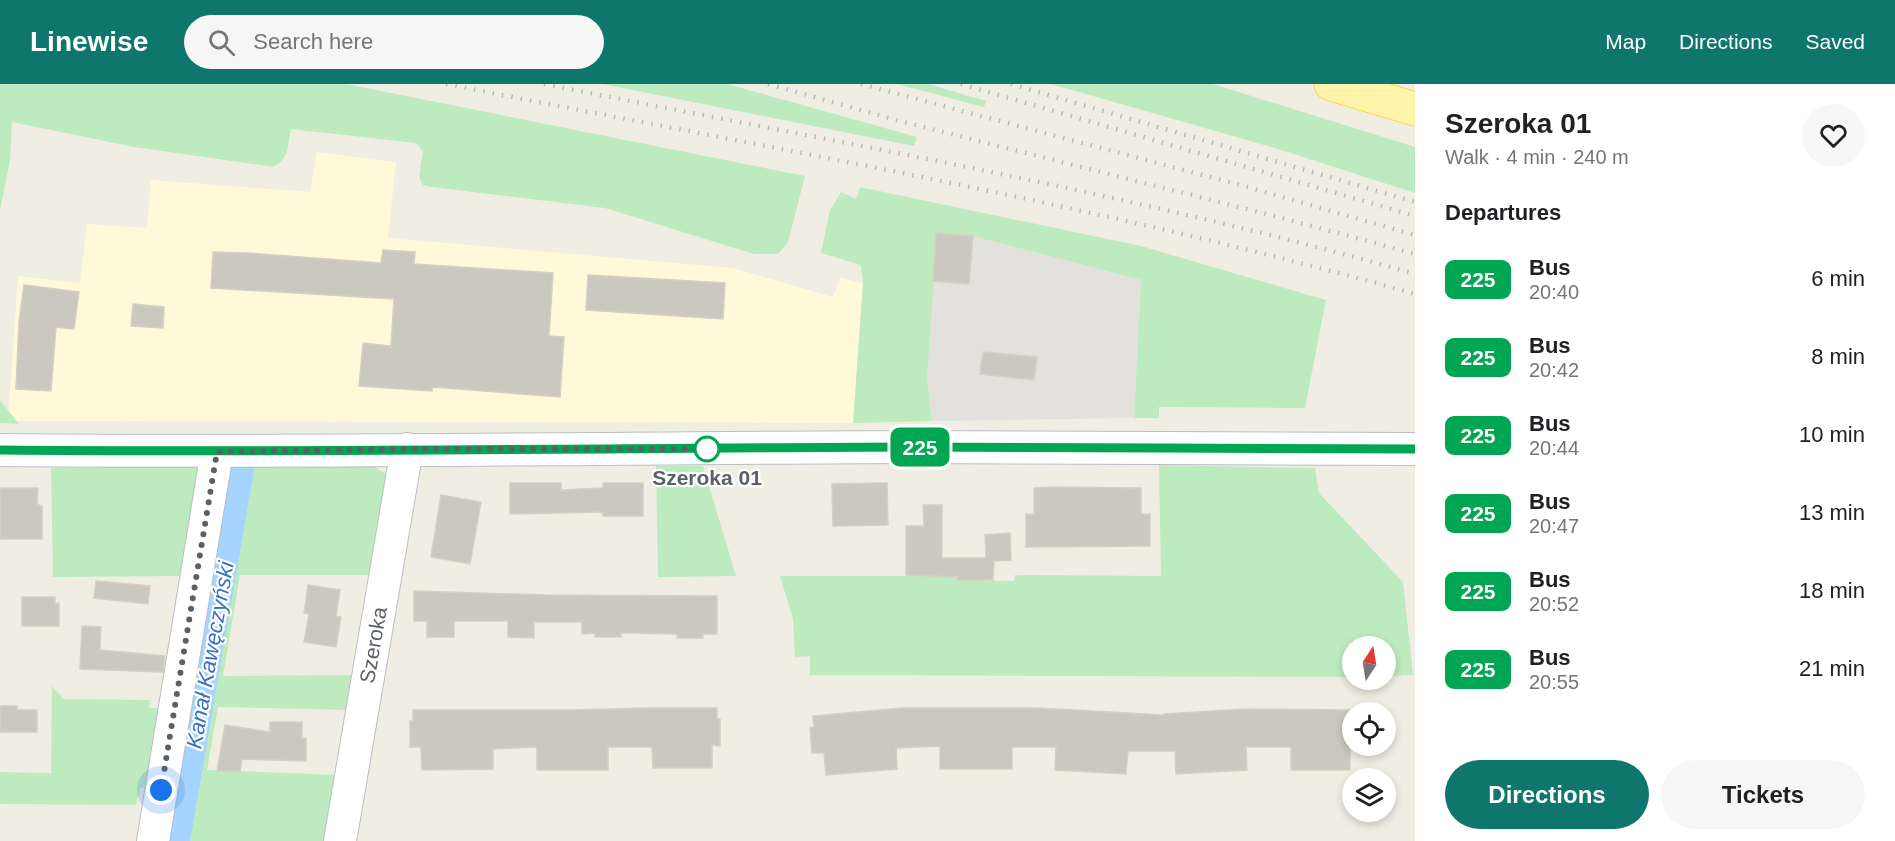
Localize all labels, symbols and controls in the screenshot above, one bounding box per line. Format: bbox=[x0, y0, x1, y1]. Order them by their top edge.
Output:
search box bbox=[184, 15, 604, 69]
text: Linewise bbox=[30, 26, 148, 57]
icon: search bbox=[205, 26, 238, 59]
text: Search here bbox=[253, 29, 373, 54]
text: Map bbox=[1605, 30, 1646, 53]
text: Directions bbox=[1679, 30, 1772, 53]
text: Saved bbox=[1805, 30, 1865, 53]
button: heart bbox=[1802, 104, 1865, 167]
text: Szeroka 01 bbox=[1445, 108, 1591, 139]
text: Walk · 4 min · 240 m bbox=[1445, 146, 1629, 168]
text: Departures bbox=[1445, 200, 1561, 225]
text: Bus bbox=[1529, 255, 1571, 280]
text: 6 min bbox=[1811, 266, 1865, 291]
text: 225 bbox=[1460, 268, 1496, 291]
text: 20:40 bbox=[1529, 281, 1579, 303]
text: Bus bbox=[1529, 333, 1571, 358]
text: 8 min bbox=[1811, 344, 1865, 369]
text: 225 bbox=[1460, 346, 1496, 369]
text: 20:42 bbox=[1529, 359, 1579, 381]
text: Bus bbox=[1529, 411, 1571, 436]
text: 10 min bbox=[1799, 422, 1865, 447]
text: 225 bbox=[1460, 424, 1496, 447]
line badge: 225 bbox=[886, 428, 954, 466]
marker: Szeroka 01 bbox=[694, 436, 720, 462]
text: 225 bbox=[902, 436, 938, 459]
text: 20:44 bbox=[1529, 437, 1579, 459]
place label: Szeroka 01 bbox=[652, 466, 762, 489]
text: Bus bbox=[1529, 489, 1571, 514]
text: 13 min bbox=[1799, 500, 1865, 525]
text: 225 bbox=[1460, 502, 1496, 525]
text: 20:47 bbox=[1529, 515, 1579, 537]
water label: Kanał Kawęczyński bbox=[181, 558, 239, 751]
text: Bus bbox=[1529, 567, 1571, 592]
text: 18 min bbox=[1799, 578, 1865, 603]
text: 225 bbox=[1460, 580, 1496, 603]
text: 20:52 bbox=[1529, 593, 1579, 615]
street label: Szeroka bbox=[355, 605, 391, 685]
north arrow bbox=[1342, 636, 1396, 690]
map controls bbox=[1342, 636, 1396, 822]
text: Bus bbox=[1529, 645, 1571, 670]
text: 21 min bbox=[1799, 656, 1865, 681]
text: 225 bbox=[1460, 658, 1496, 681]
text: 20:55 bbox=[1529, 671, 1579, 693]
button: locate bbox=[1342, 702, 1396, 756]
button: Directions bbox=[1445, 760, 1649, 829]
button: Tickets bbox=[1661, 760, 1865, 829]
button: layers bbox=[1342, 768, 1396, 822]
your location bbox=[146, 775, 176, 805]

